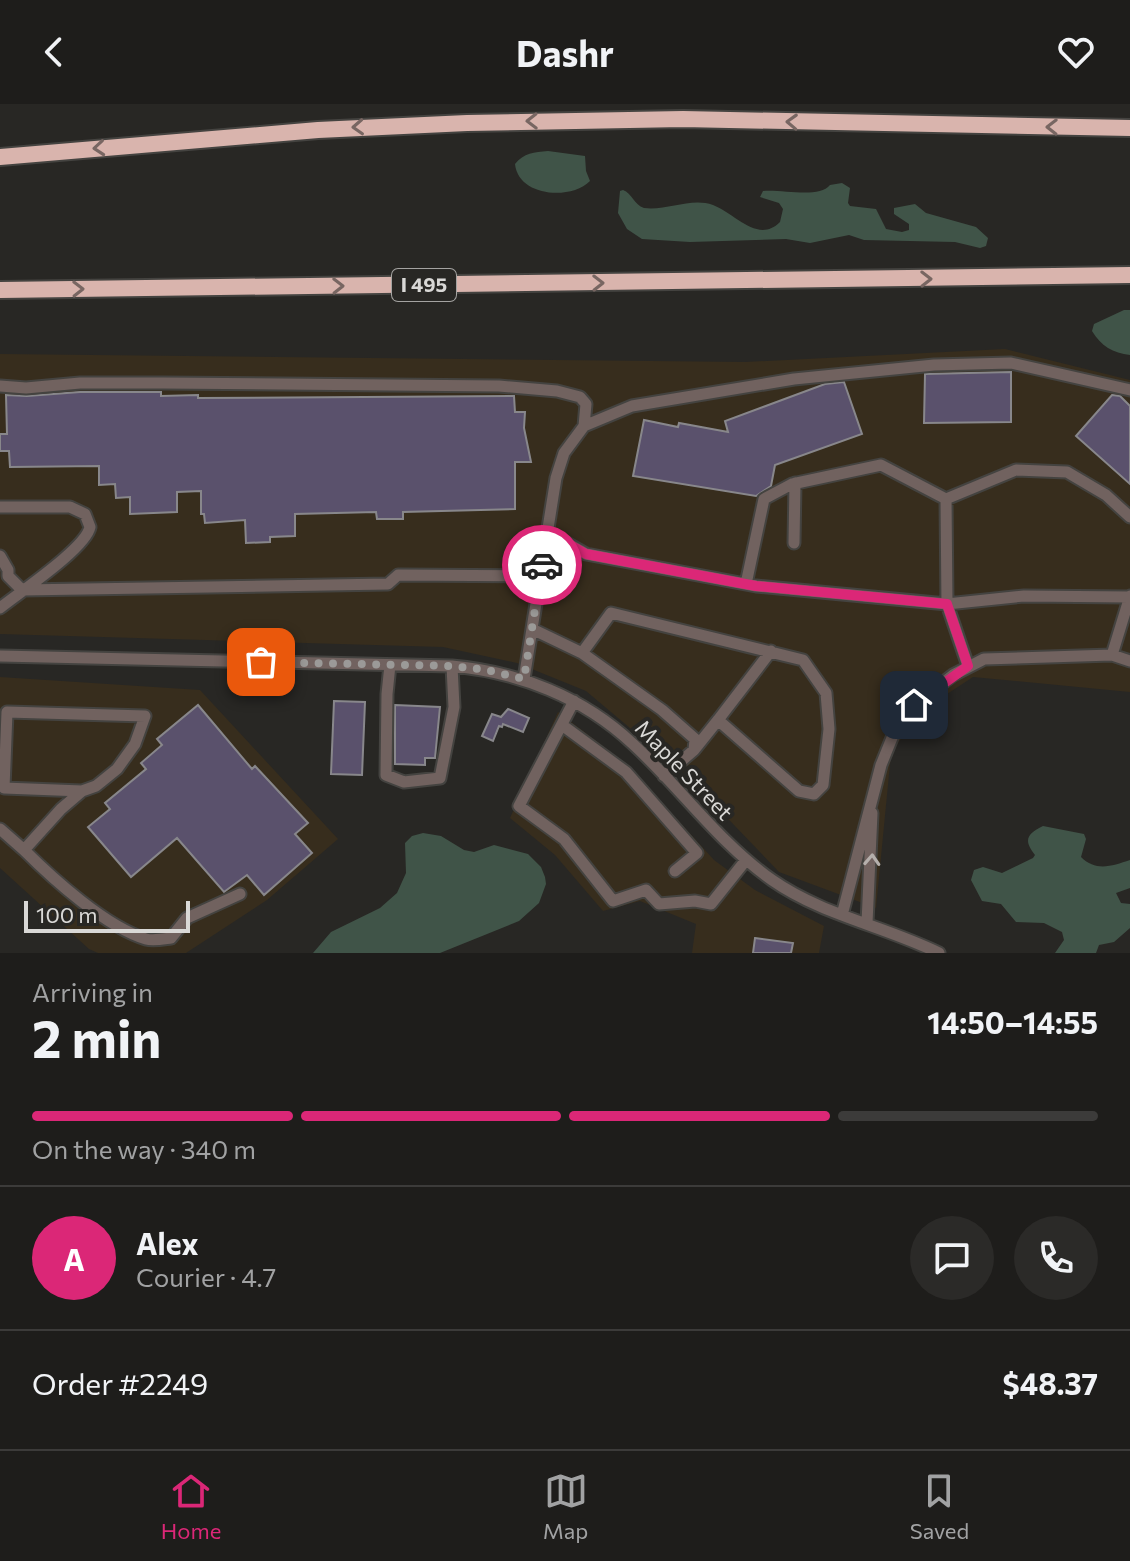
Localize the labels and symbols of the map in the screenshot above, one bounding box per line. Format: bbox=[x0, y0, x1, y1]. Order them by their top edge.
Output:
one-way arrow bbox=[525, 113, 538, 130]
one-way arrow bbox=[785, 113, 798, 130]
one-way arrow bbox=[1045, 118, 1058, 135]
one-way arrow bbox=[351, 119, 364, 136]
one-way arrow bbox=[92, 139, 105, 156]
road number: I 495 bbox=[392, 269, 456, 301]
one-way arrow bbox=[920, 270, 933, 288]
one-way arrow bbox=[592, 274, 605, 292]
one-way arrow bbox=[332, 277, 345, 295]
one-way arrow bbox=[72, 280, 85, 298]
courier bbox=[502, 525, 582, 605]
pin bbox=[227, 628, 295, 696]
pin bbox=[880, 671, 948, 739]
street label: Maple Street bbox=[630, 714, 739, 825]
one-way arrow bbox=[863, 853, 880, 866]
scale bar bbox=[24, 897, 190, 933]

